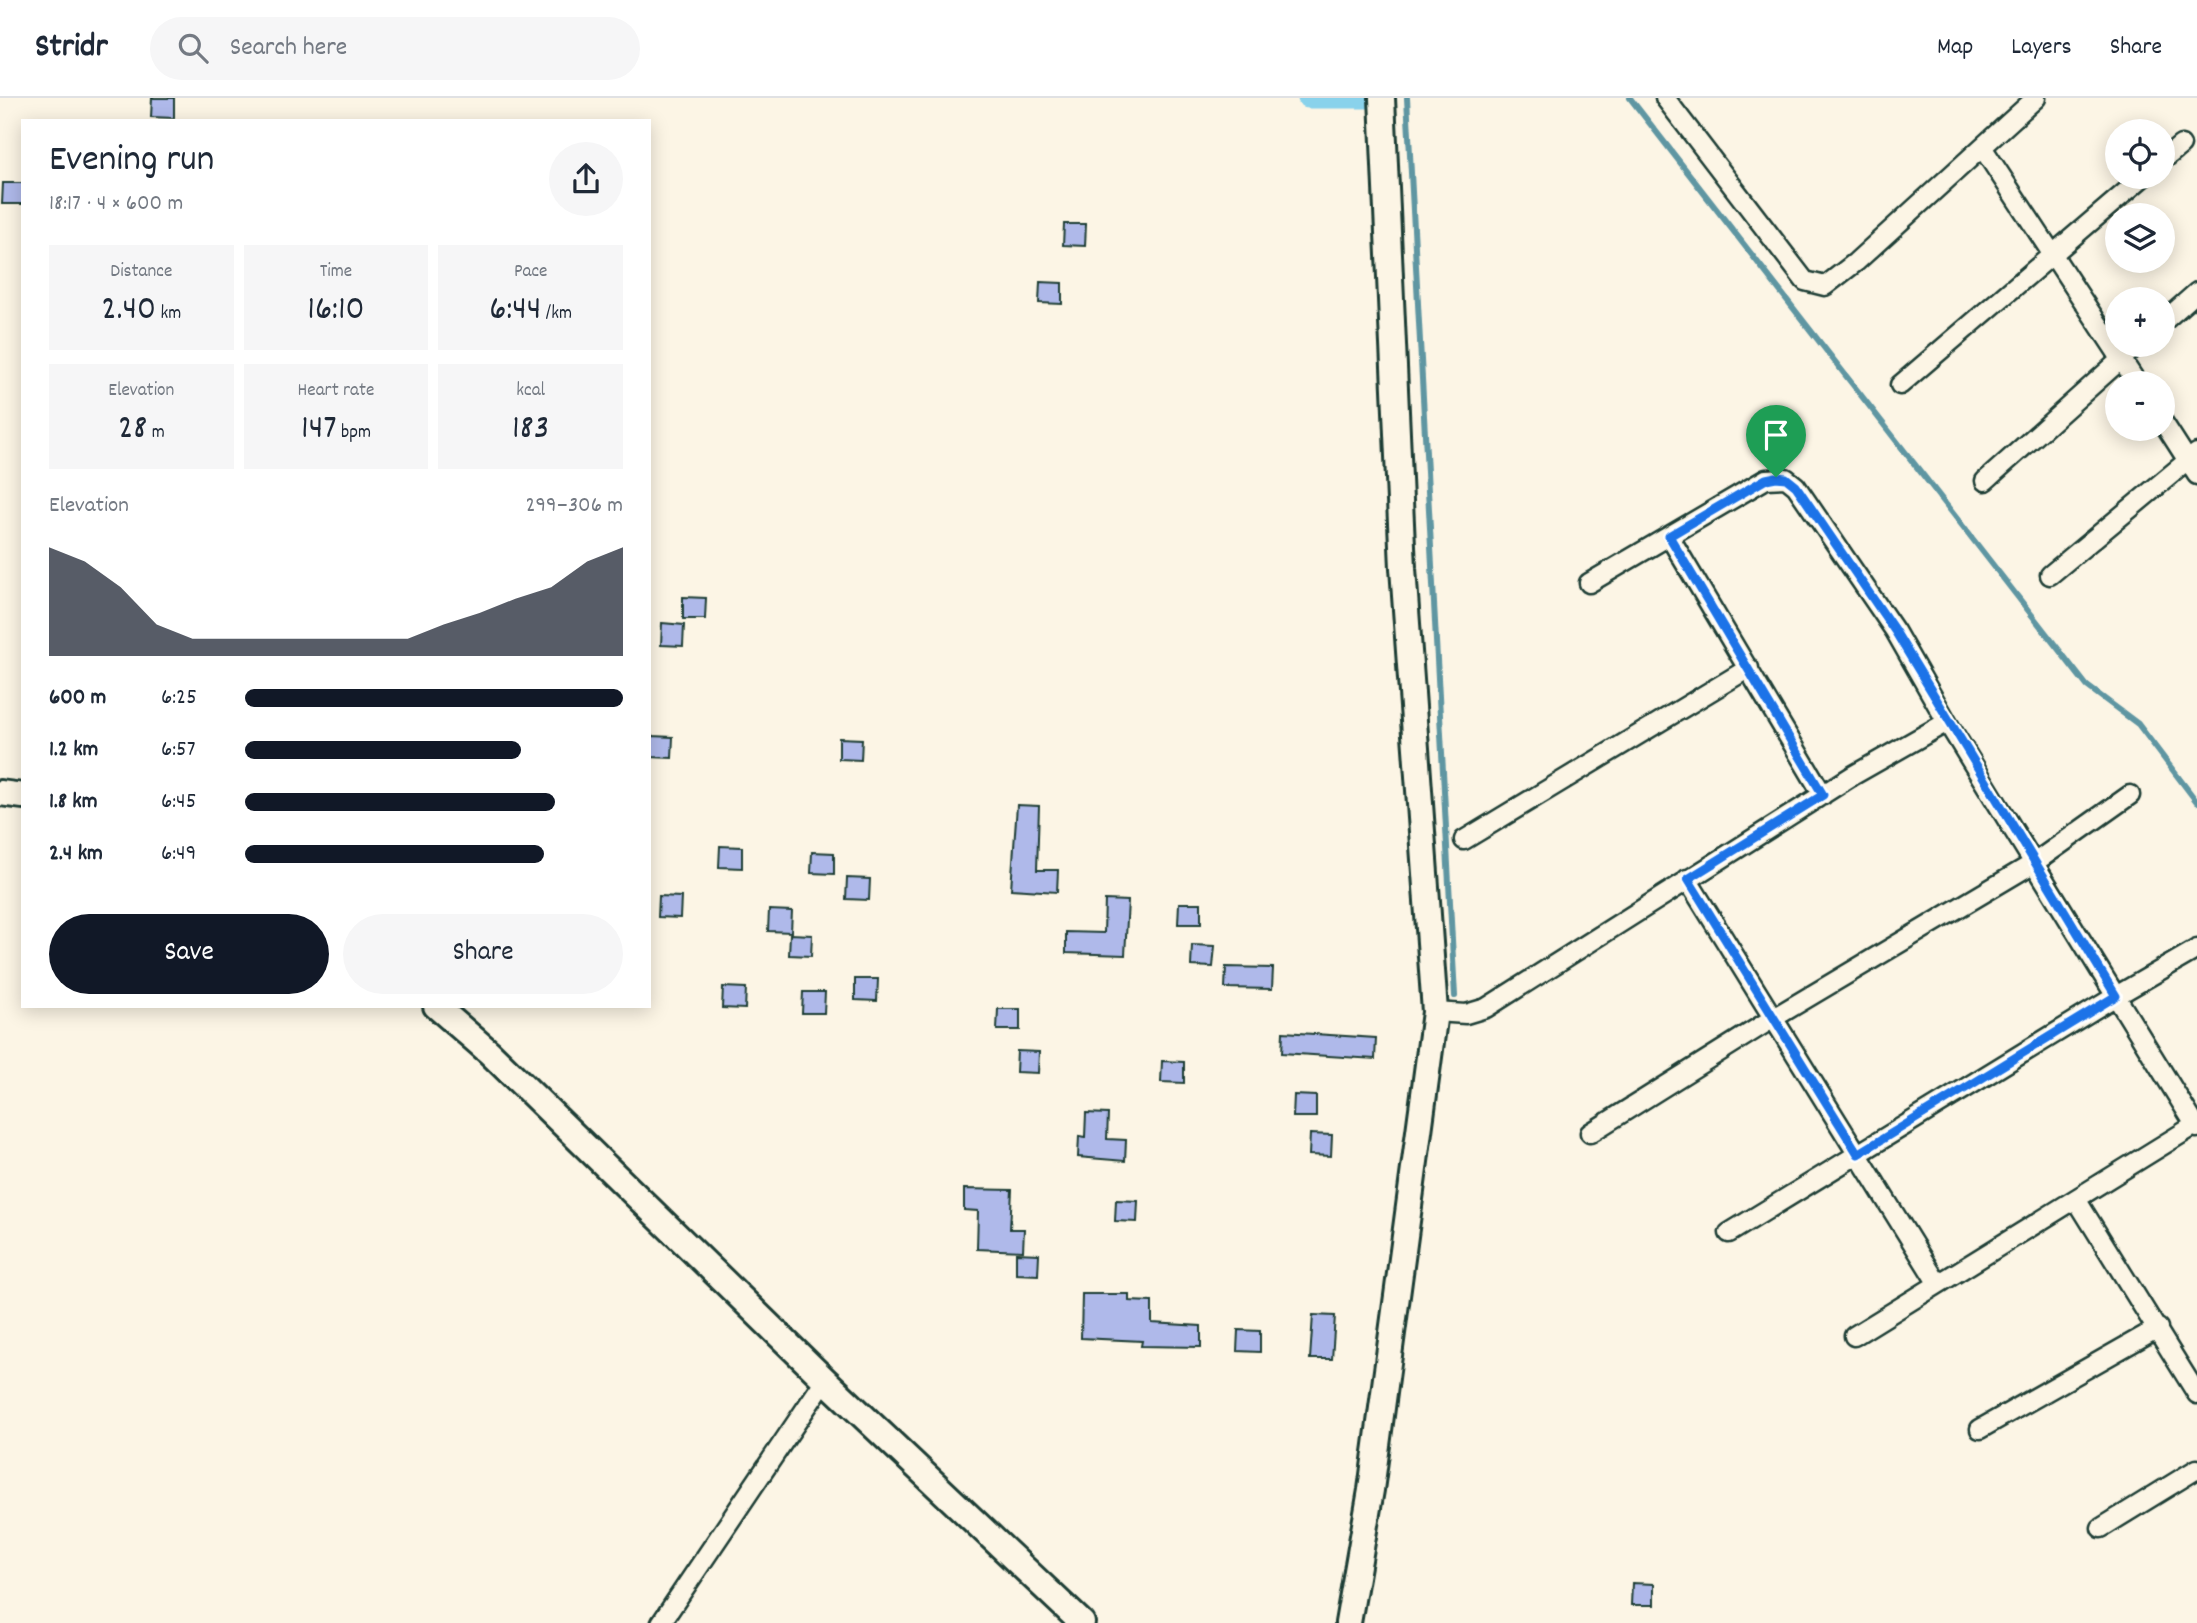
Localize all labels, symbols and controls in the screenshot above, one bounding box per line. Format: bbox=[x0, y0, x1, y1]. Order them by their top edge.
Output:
search box bbox=[150, 17, 640, 80]
text: Stridr bbox=[35, 25, 108, 72]
icon: search bbox=[174, 29, 212, 67]
text: Search here bbox=[230, 30, 347, 67]
text: Map bbox=[1937, 31, 1973, 65]
text: Layers bbox=[2011, 31, 2072, 65]
text: Share bbox=[2110, 31, 2162, 65]
map controls bbox=[2105, 119, 2175, 441]
button: locate bbox=[2105, 119, 2175, 189]
text: Evening run bbox=[49, 134, 214, 189]
button: share bbox=[549, 142, 623, 216]
text: 18:17 · 4 × 600 m bbox=[49, 188, 183, 221]
button: layers bbox=[2105, 203, 2175, 273]
text: Distance bbox=[110, 259, 172, 286]
text: Time bbox=[320, 259, 352, 286]
text: Pace bbox=[514, 259, 547, 286]
text: 2.40 bbox=[101, 286, 156, 336]
text: 16:10 bbox=[307, 286, 365, 336]
text: 6:44 bbox=[489, 286, 541, 336]
button: + bbox=[2105, 287, 2175, 357]
text: km bbox=[156, 301, 181, 328]
text: /km bbox=[541, 301, 572, 328]
button: − bbox=[2105, 371, 2175, 441]
text: Elevation bbox=[108, 378, 174, 405]
text: Heart rate bbox=[298, 378, 374, 405]
text: kcal bbox=[516, 378, 545, 405]
text: 28 bbox=[118, 405, 147, 455]
text: 147 bbox=[301, 405, 337, 455]
text: 183 bbox=[512, 405, 549, 455]
pin bbox=[1746, 405, 1806, 477]
icon: arrive bbox=[1757, 416, 1795, 454]
text: m bbox=[147, 420, 165, 447]
text: bpm bbox=[337, 420, 371, 447]
text: Elevation bbox=[49, 490, 129, 523]
text: 299–306 m bbox=[525, 490, 623, 523]
text: 600 m bbox=[49, 682, 106, 715]
text: 6:25 bbox=[161, 682, 197, 715]
text: 1.2 km bbox=[49, 734, 98, 767]
text: 6:57 bbox=[161, 734, 196, 767]
text: 1.8 km bbox=[49, 786, 98, 819]
text: 6:45 bbox=[161, 786, 196, 819]
text: 2.4 km bbox=[49, 838, 103, 871]
text: 6:49 bbox=[161, 838, 196, 871]
button: Save bbox=[49, 914, 329, 994]
button: Share bbox=[343, 914, 623, 994]

